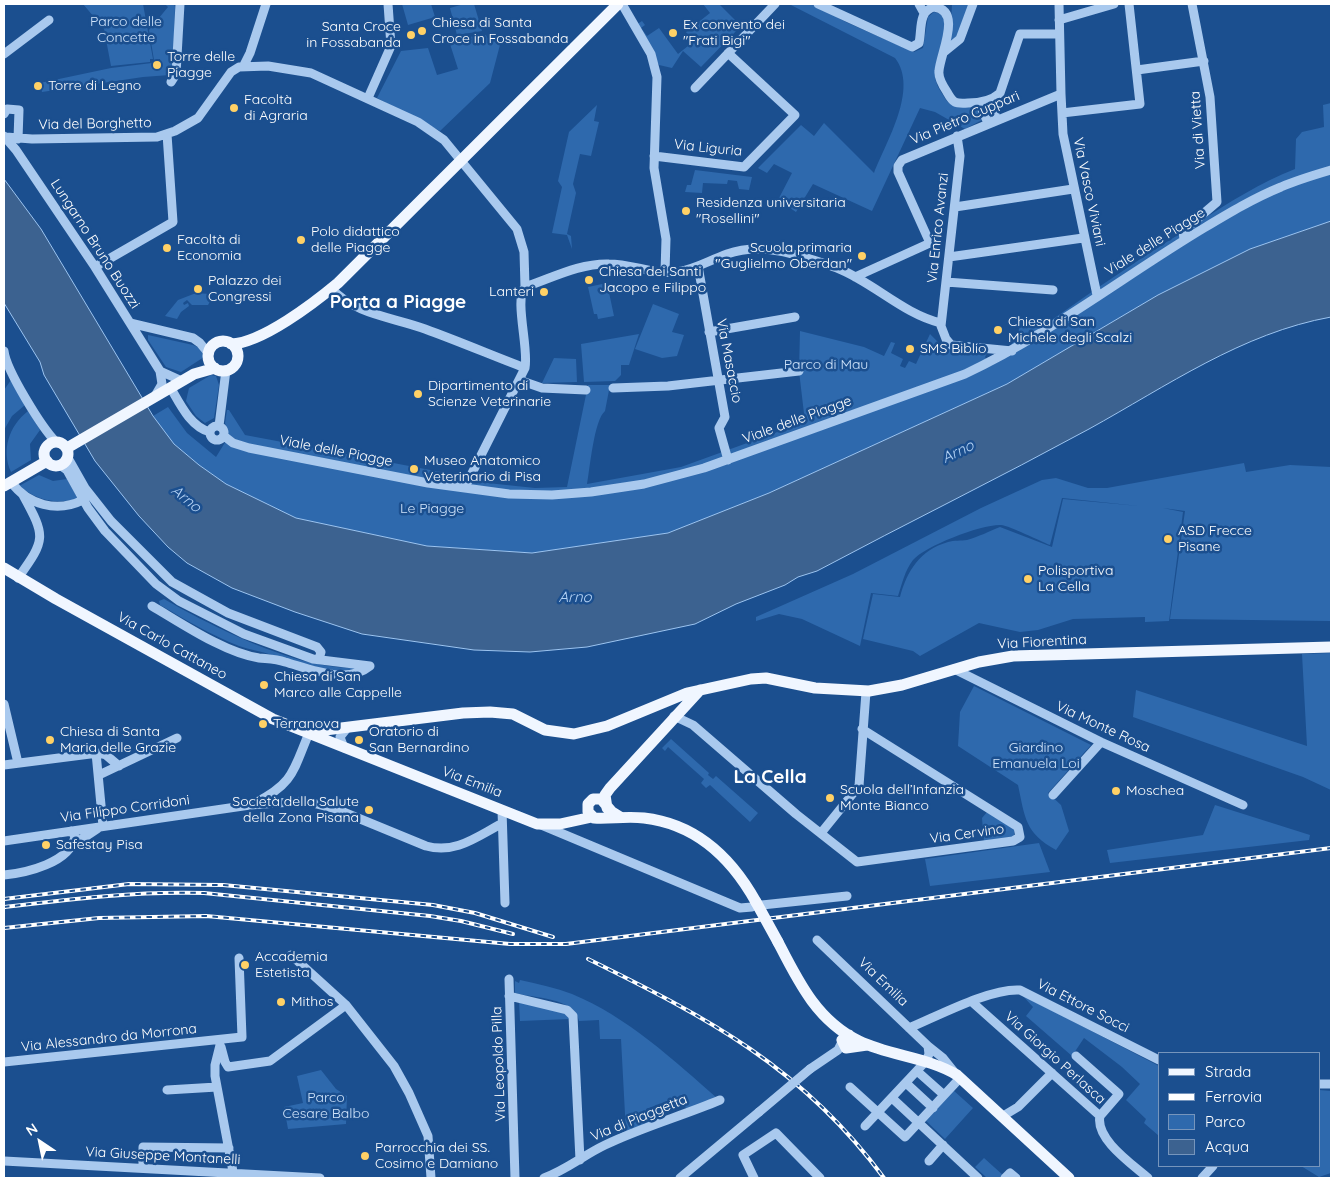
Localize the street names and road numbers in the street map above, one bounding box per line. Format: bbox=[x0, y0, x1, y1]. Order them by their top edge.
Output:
street label: Via Pietro Cuppari bbox=[908, 87, 1022, 149]
street label: Via di Vietta bbox=[1187, 90, 1209, 170]
street label: Via del Borghetto bbox=[38, 115, 152, 133]
street label: Via Liguria bbox=[673, 136, 743, 160]
street label: Via Vasco Viviani bbox=[1069, 136, 1109, 248]
street label: Via Enrico Avanzi bbox=[924, 172, 952, 284]
street label: Lungarno Bruno Buozzi bbox=[47, 176, 143, 312]
street label: Viale delle Piagge bbox=[1102, 204, 1208, 280]
street label: Via Masaccio bbox=[713, 317, 745, 405]
street label: Viale delle Piagge bbox=[740, 392, 854, 448]
street label: Viale delle Piagge bbox=[278, 432, 394, 470]
street label: Via Carlo Cattaneo bbox=[114, 609, 230, 683]
street label: Via Fiorentina bbox=[997, 631, 1087, 653]
street label: Via Monte Rosa bbox=[1053, 698, 1153, 756]
street label: Via Emilia bbox=[440, 763, 504, 801]
street label: Via Filippo Corridoni bbox=[59, 792, 191, 826]
street label: Via Cervino bbox=[929, 820, 1005, 848]
street label: Via Emilia bbox=[854, 954, 912, 1010]
street label: Via Ettore Socci bbox=[1034, 976, 1132, 1036]
street label: Via Leopoldo Pilla bbox=[489, 1006, 509, 1122]
street label: Via Giorgio Perlasca bbox=[1001, 1008, 1109, 1108]
street label: Via Alessandro da Morrona bbox=[20, 1020, 198, 1056]
street label: Via di Piaggetta bbox=[588, 1091, 690, 1145]
street label: Via Giuseppe Montanelli bbox=[85, 1144, 241, 1168]

